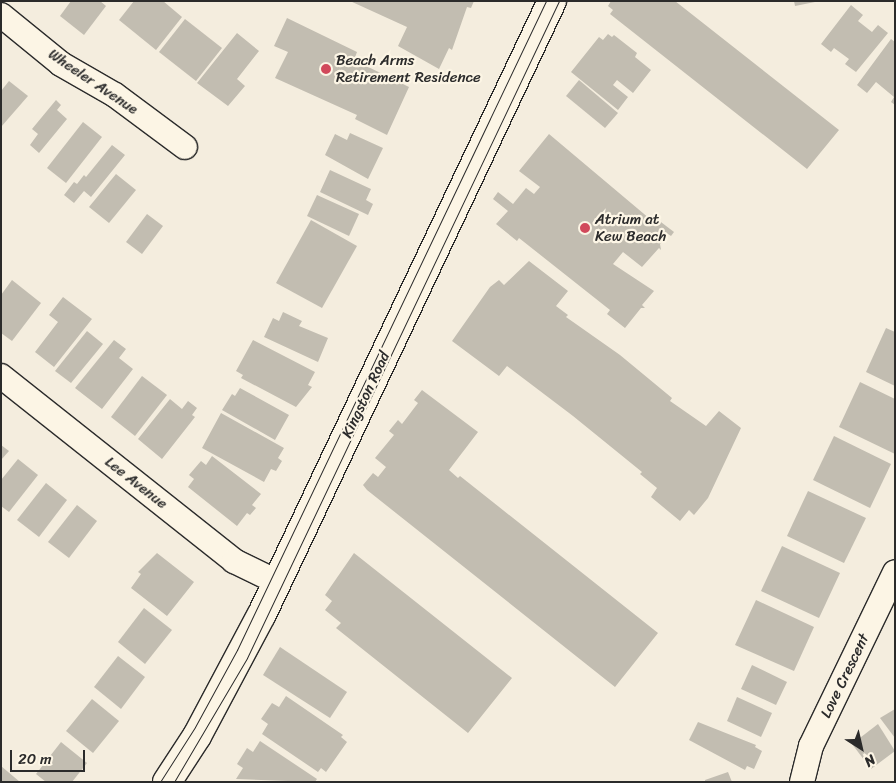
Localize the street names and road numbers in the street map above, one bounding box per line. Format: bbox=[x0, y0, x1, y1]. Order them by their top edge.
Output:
street label: Wheeler Avenue bbox=[45, 45, 141, 119]
street label: Kingston Road bbox=[338, 349, 394, 441]
street label: Lee Avenue bbox=[101, 453, 171, 513]
street label: Love Crescent bbox=[817, 630, 873, 722]

